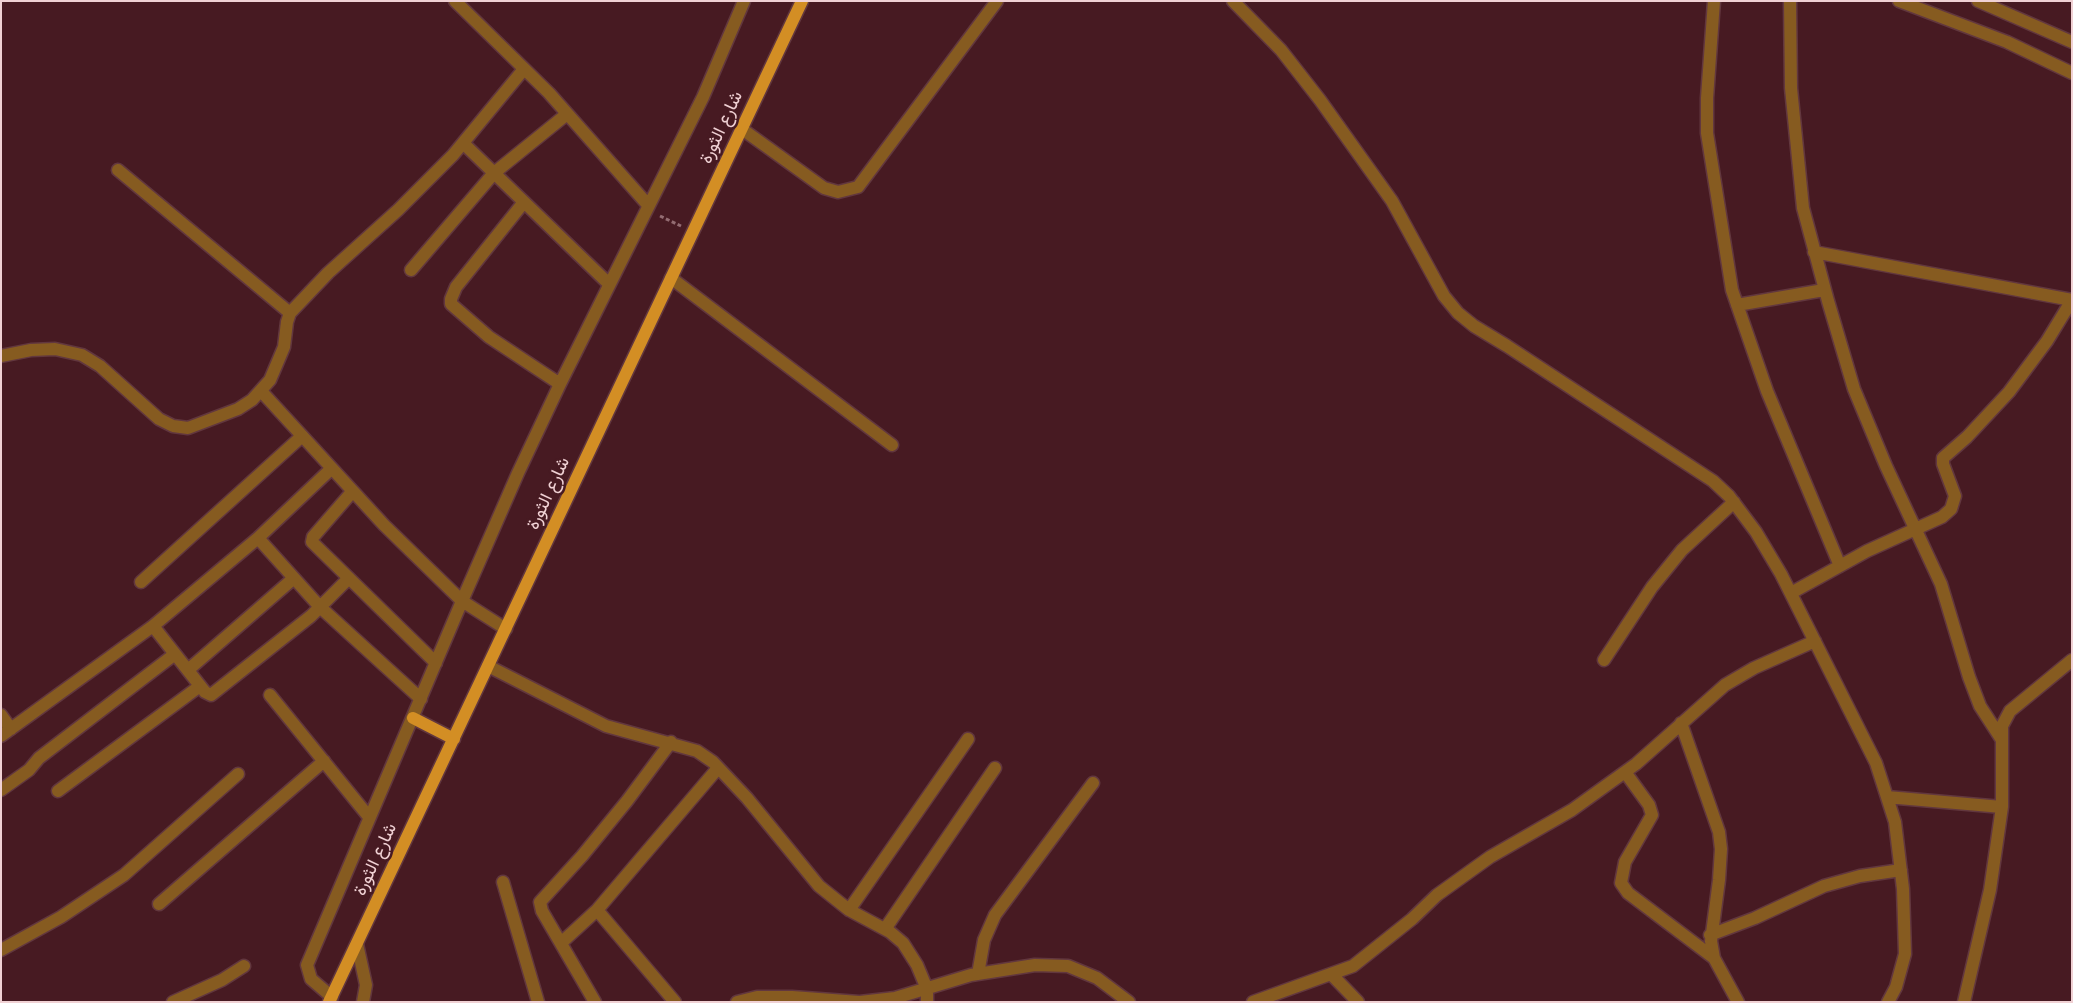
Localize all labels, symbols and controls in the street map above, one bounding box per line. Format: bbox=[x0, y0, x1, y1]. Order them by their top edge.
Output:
street label: شارع الثورة bbox=[697, 88, 749, 168]
street label: شارع الثورة bbox=[524, 454, 576, 534]
street label: شارع الثورة bbox=[351, 820, 403, 900]

